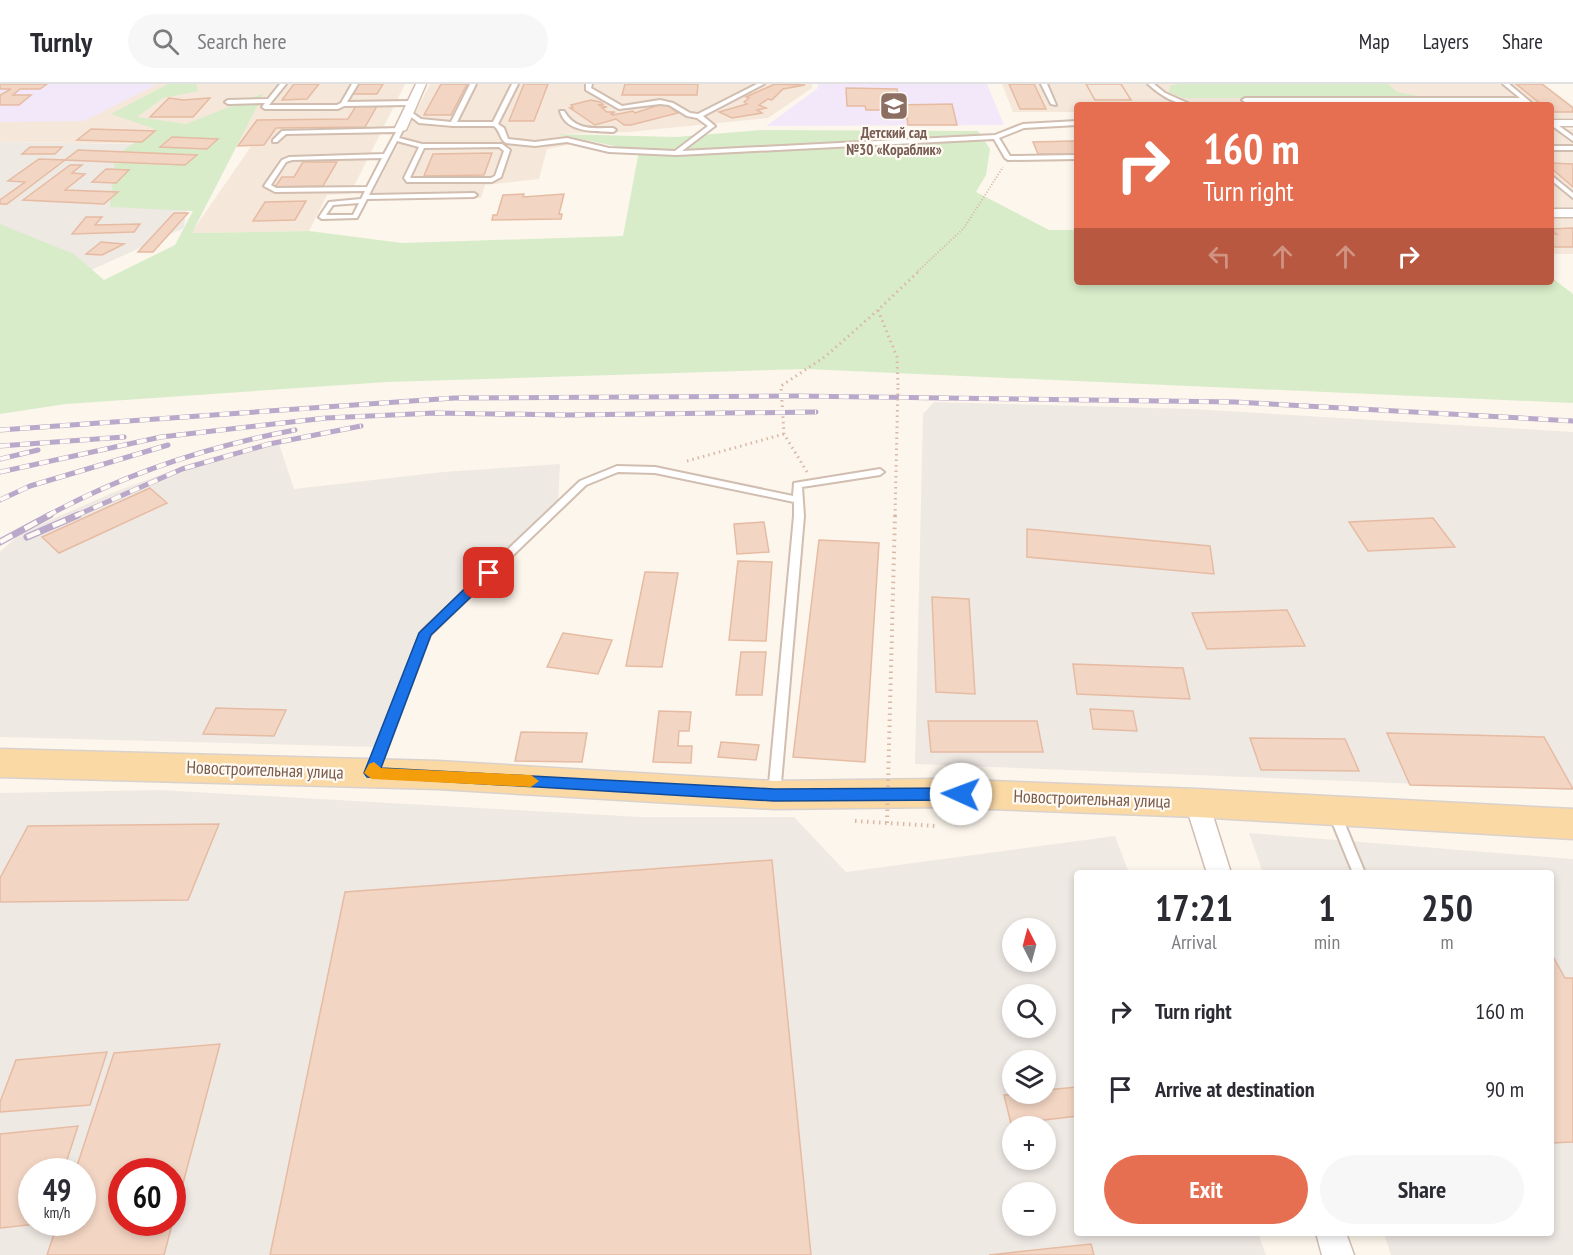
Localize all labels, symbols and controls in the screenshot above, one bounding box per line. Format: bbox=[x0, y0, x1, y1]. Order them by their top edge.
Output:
search box bbox=[128, 14, 548, 68]
text: Turnly bbox=[30, 23, 92, 60]
icon: search bbox=[149, 25, 182, 58]
text: Search here bbox=[197, 27, 287, 55]
text: Map bbox=[1359, 28, 1390, 55]
text: Layers bbox=[1423, 28, 1469, 55]
text: Share bbox=[1502, 28, 1543, 55]
school or university icon: Детский сад №30 «Кораблик» bbox=[878, 90, 910, 122]
text: 160 m bbox=[1203, 121, 1300, 176]
place label: Детский сад №30 «Кораблик» bbox=[846, 123, 942, 159]
icon: right bbox=[1104, 126, 1182, 204]
text: Turn right bbox=[1203, 174, 1294, 208]
icon: left bbox=[1203, 240, 1236, 273]
icon: ahead bbox=[1266, 240, 1299, 273]
icon: ahead bbox=[1329, 240, 1362, 273]
icon: right bbox=[1392, 240, 1425, 273]
pin bbox=[463, 547, 514, 598]
icon: arrive bbox=[472, 556, 505, 589]
street label: Новостроительная улица bbox=[186, 755, 344, 784]
position arrow bbox=[929, 762, 993, 826]
street label: Новостроительная улица bbox=[1013, 784, 1171, 813]
text: 17:21 bbox=[1155, 884, 1233, 931]
text: 1 bbox=[1318, 884, 1336, 931]
text: 250 bbox=[1421, 884, 1473, 931]
north arrow bbox=[1002, 918, 1056, 972]
map controls bbox=[1002, 918, 1056, 1236]
text: Arrival bbox=[1171, 929, 1217, 955]
text: min bbox=[1314, 929, 1340, 955]
text: m bbox=[1441, 929, 1454, 955]
button: search bbox=[1002, 984, 1056, 1038]
icon: right bbox=[1104, 995, 1137, 1028]
text: Turn right bbox=[1155, 997, 1232, 1025]
text: 160 m bbox=[1475, 997, 1524, 1025]
button: layers bbox=[1002, 1050, 1056, 1104]
icon: arrive bbox=[1104, 1073, 1137, 1106]
text: Arrive at destination bbox=[1155, 1075, 1315, 1103]
text: 90 m bbox=[1485, 1075, 1524, 1103]
button: + bbox=[1002, 1116, 1056, 1170]
button: Exit bbox=[1104, 1155, 1308, 1224]
button: Share bbox=[1320, 1155, 1524, 1224]
speed limit sign: 60 bbox=[108, 1158, 186, 1236]
text: 49 bbox=[43, 1170, 71, 1209]
button: − bbox=[1002, 1182, 1056, 1236]
text: km/h bbox=[44, 1203, 70, 1222]

